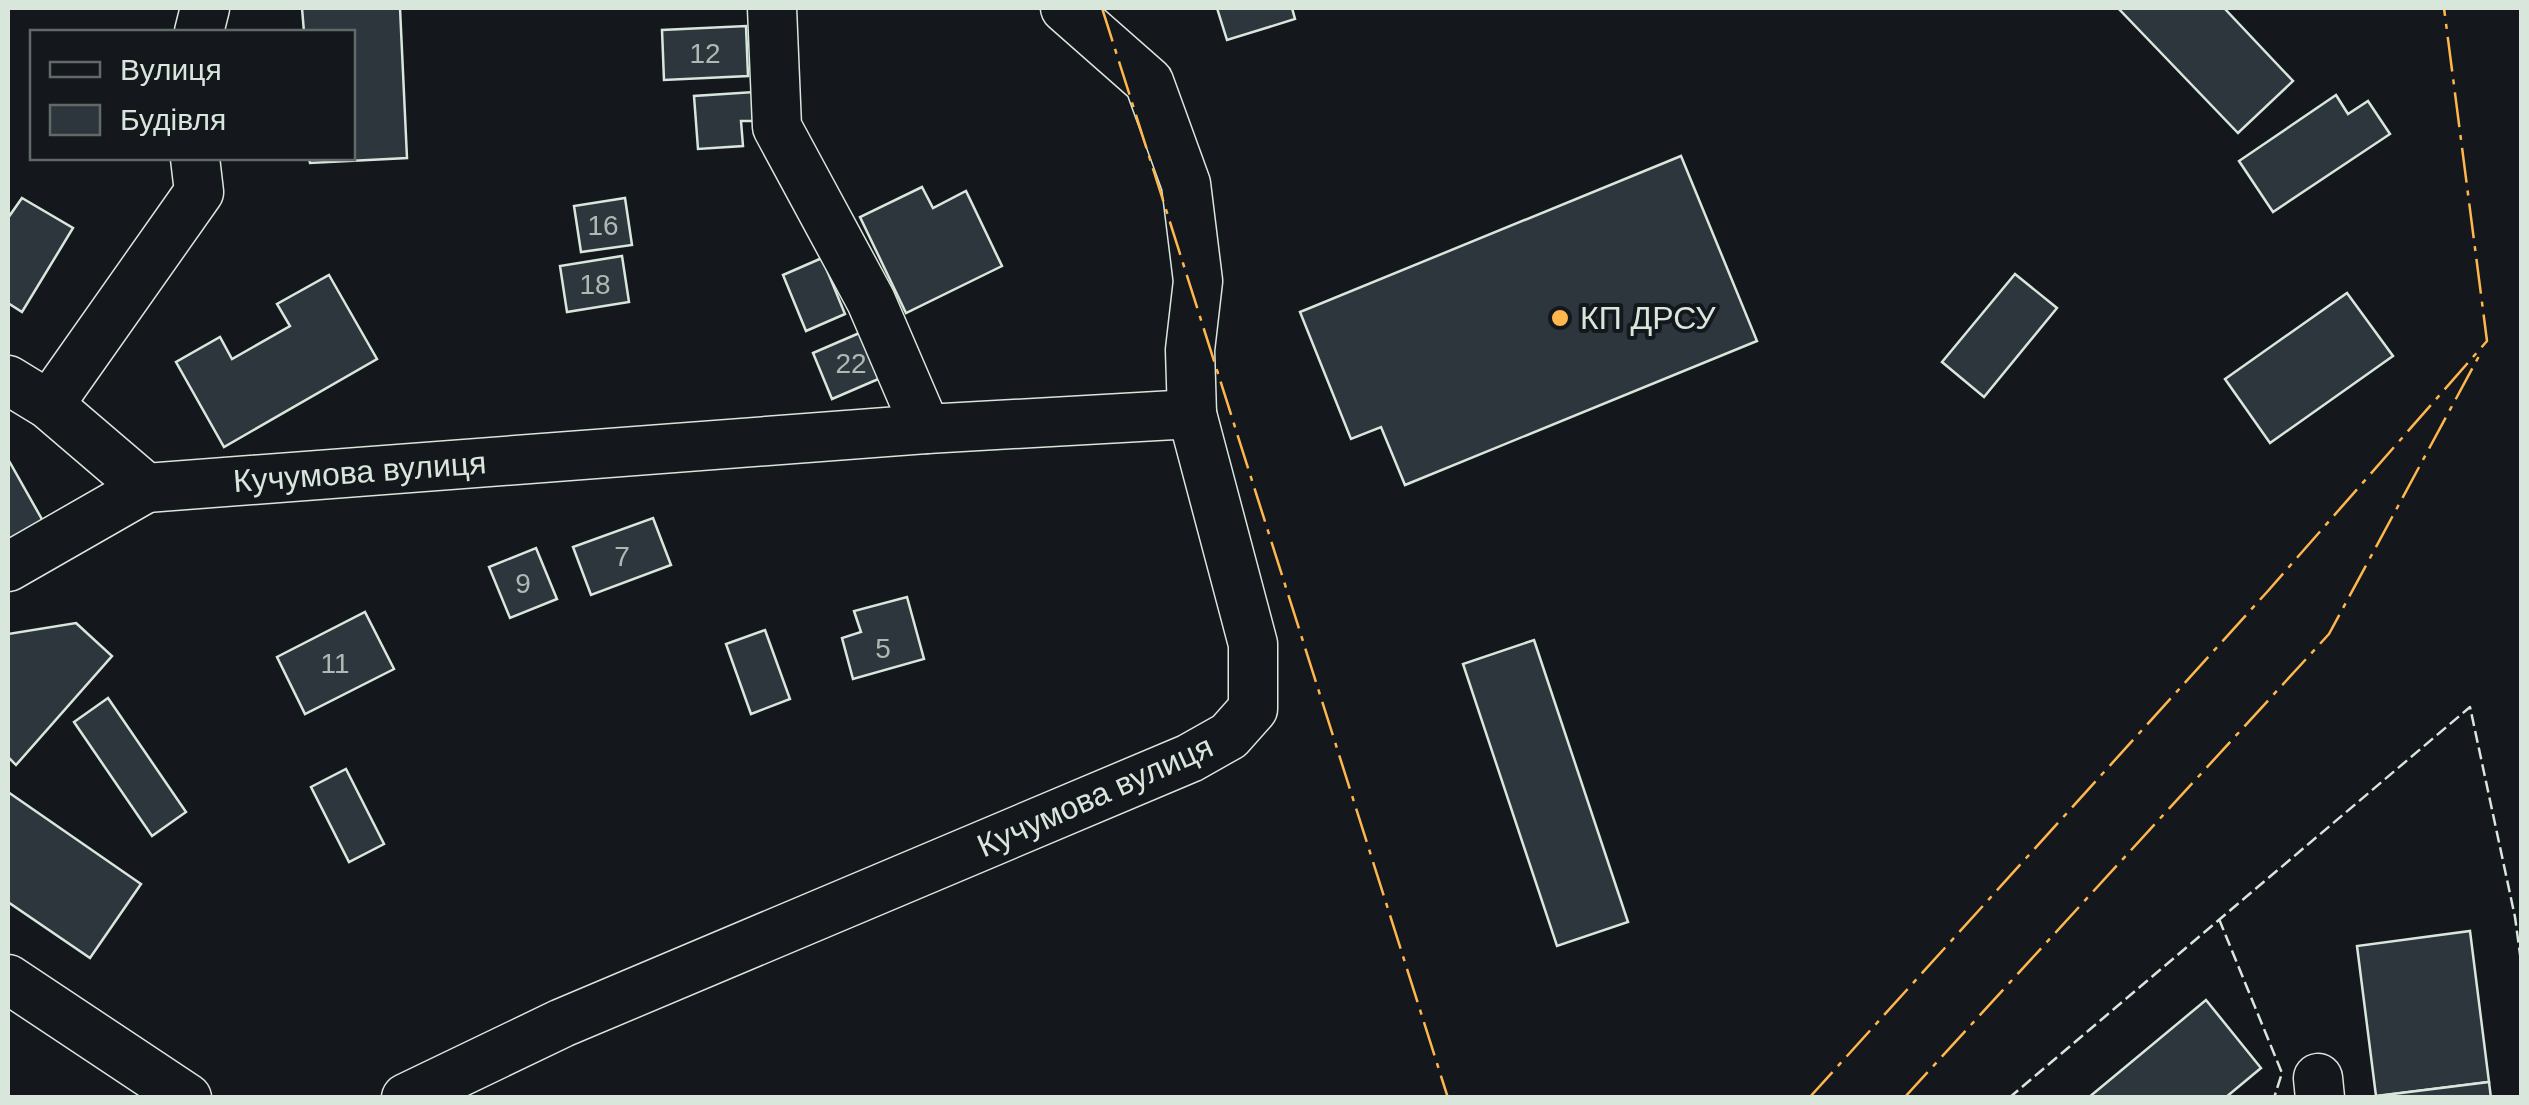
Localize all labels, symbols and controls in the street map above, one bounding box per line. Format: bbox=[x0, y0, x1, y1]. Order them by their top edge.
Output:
legend bbox=[30, 30, 355, 160]
house number: 12 bbox=[689, 38, 721, 69]
text: Вулиця bbox=[120, 53, 222, 86]
text: Будівля bbox=[120, 103, 226, 136]
house number: 16 bbox=[587, 210, 619, 241]
house number: 18 bbox=[579, 269, 611, 300]
place label: КП ДРСУ bbox=[1580, 300, 1716, 336]
marker: КП ДРСУ bbox=[1549, 307, 1571, 329]
house number: 22 bbox=[835, 348, 867, 379]
street label: Кучумова вулиця bbox=[232, 444, 488, 499]
house number: 7 bbox=[614, 541, 630, 572]
house number: 9 bbox=[515, 568, 531, 599]
house number: 5 bbox=[875, 633, 891, 664]
house number: 11 bbox=[320, 648, 350, 679]
street label: Кучумова вулиця bbox=[972, 728, 1218, 864]

